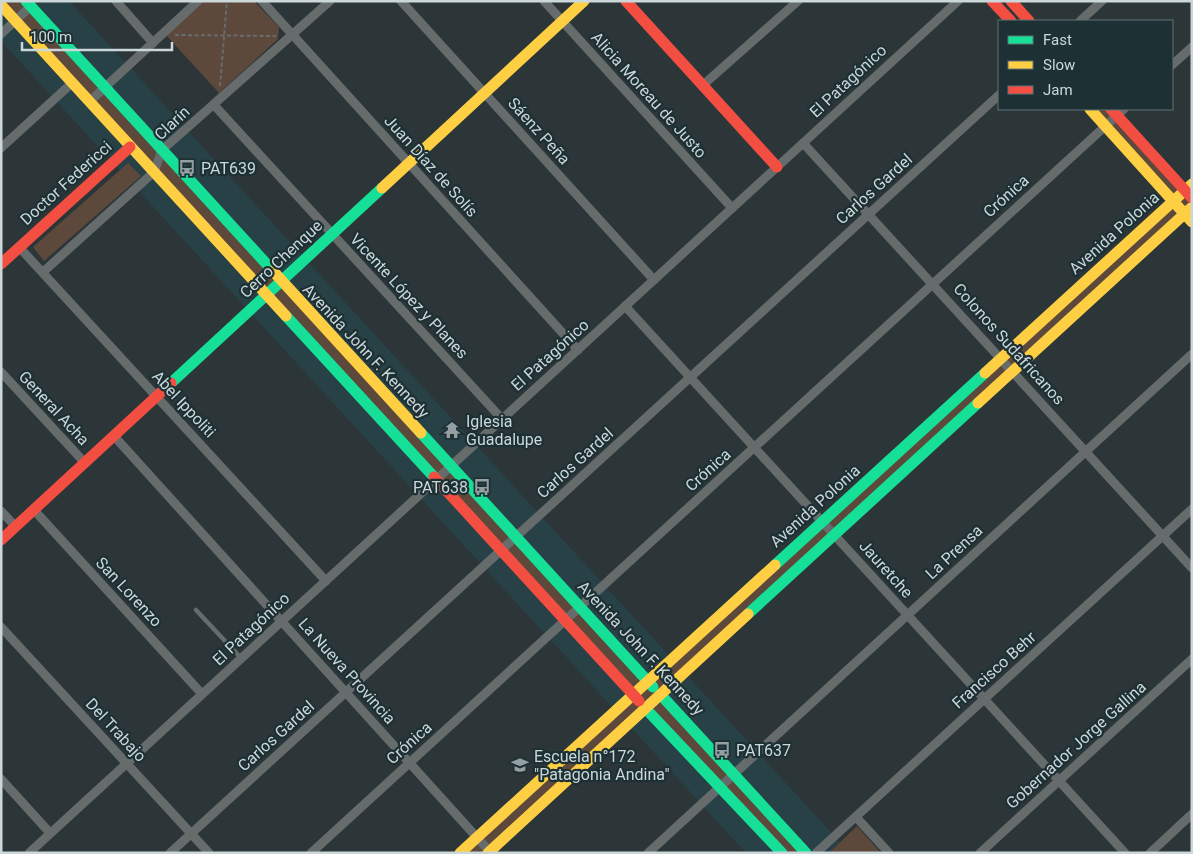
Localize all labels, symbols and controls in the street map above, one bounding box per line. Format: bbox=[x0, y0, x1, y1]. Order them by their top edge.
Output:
scale bar bbox=[22, 20, 172, 52]
legend bbox=[998, 20, 1173, 110]
text: 100 m bbox=[30, 28, 72, 46]
street label: Alicia Moreau de Justo bbox=[587, 28, 711, 162]
text: Fast bbox=[1043, 31, 1072, 49]
street label: El Patagónico bbox=[806, 41, 890, 121]
text: Slow bbox=[1043, 56, 1075, 74]
text: Jam bbox=[1043, 81, 1073, 99]
street label: Sáenz Peña bbox=[504, 94, 574, 168]
street label: Clarín bbox=[150, 102, 194, 144]
street label: Juan Díaz de Solís bbox=[380, 111, 482, 221]
street label: Doctor Federicci bbox=[16, 137, 116, 229]
street label: Carlos Gardel bbox=[832, 150, 916, 228]
bus stop icon: PAT639 bbox=[177, 158, 197, 178]
place label: PAT639 bbox=[201, 159, 256, 178]
street label: Crónica bbox=[979, 171, 1033, 221]
street label: Avenida Polonia bbox=[1065, 188, 1163, 278]
street label: Cerro Chenque bbox=[236, 216, 326, 302]
street label: Vicente López y Planes bbox=[346, 229, 472, 363]
street label: Colonos Sudafricanos bbox=[949, 279, 1069, 409]
street label: Avenida John F. Kennedy bbox=[299, 280, 433, 422]
street label: El Patagónico bbox=[507, 315, 593, 395]
street label: General Acha bbox=[15, 367, 93, 449]
street label: Abel Ippoliti bbox=[148, 367, 220, 441]
place label: Iglesia Guadalupe bbox=[466, 412, 542, 449]
temple icon: Iglesia Guadalupe bbox=[442, 420, 462, 440]
street label: Carlos Gardel bbox=[533, 424, 617, 502]
street label: Crónica bbox=[681, 445, 735, 495]
street label: Avenida Polonia bbox=[766, 461, 864, 551]
bus stop icon: PAT638 bbox=[472, 477, 492, 497]
place label: PAT638 bbox=[413, 478, 468, 497]
street label: La Prensa bbox=[922, 521, 986, 583]
street label: Jauretche bbox=[855, 536, 917, 602]
street label: San Lorenzo bbox=[92, 553, 166, 631]
street label: Avenida John F. Kennedy bbox=[574, 577, 708, 719]
street label: El Patagónico bbox=[209, 589, 293, 669]
street label: La Nueva Provincia bbox=[294, 614, 400, 728]
street label: Francisco Behr bbox=[948, 627, 1040, 713]
street label: Gobernador Jorge Gallina bbox=[1002, 677, 1150, 813]
street label: Del Trabajo bbox=[82, 694, 150, 766]
street label: Carlos Gardel bbox=[234, 697, 318, 775]
street label: Crónica bbox=[382, 718, 436, 768]
bus stop icon: PAT637 bbox=[712, 740, 732, 760]
place label: PAT637 bbox=[736, 741, 791, 760]
place label: Escuela n°172 "Patagonia Andina" bbox=[534, 747, 670, 784]
school or university icon: Escuela n°172 "Patagonia Andina" bbox=[510, 755, 530, 775]

